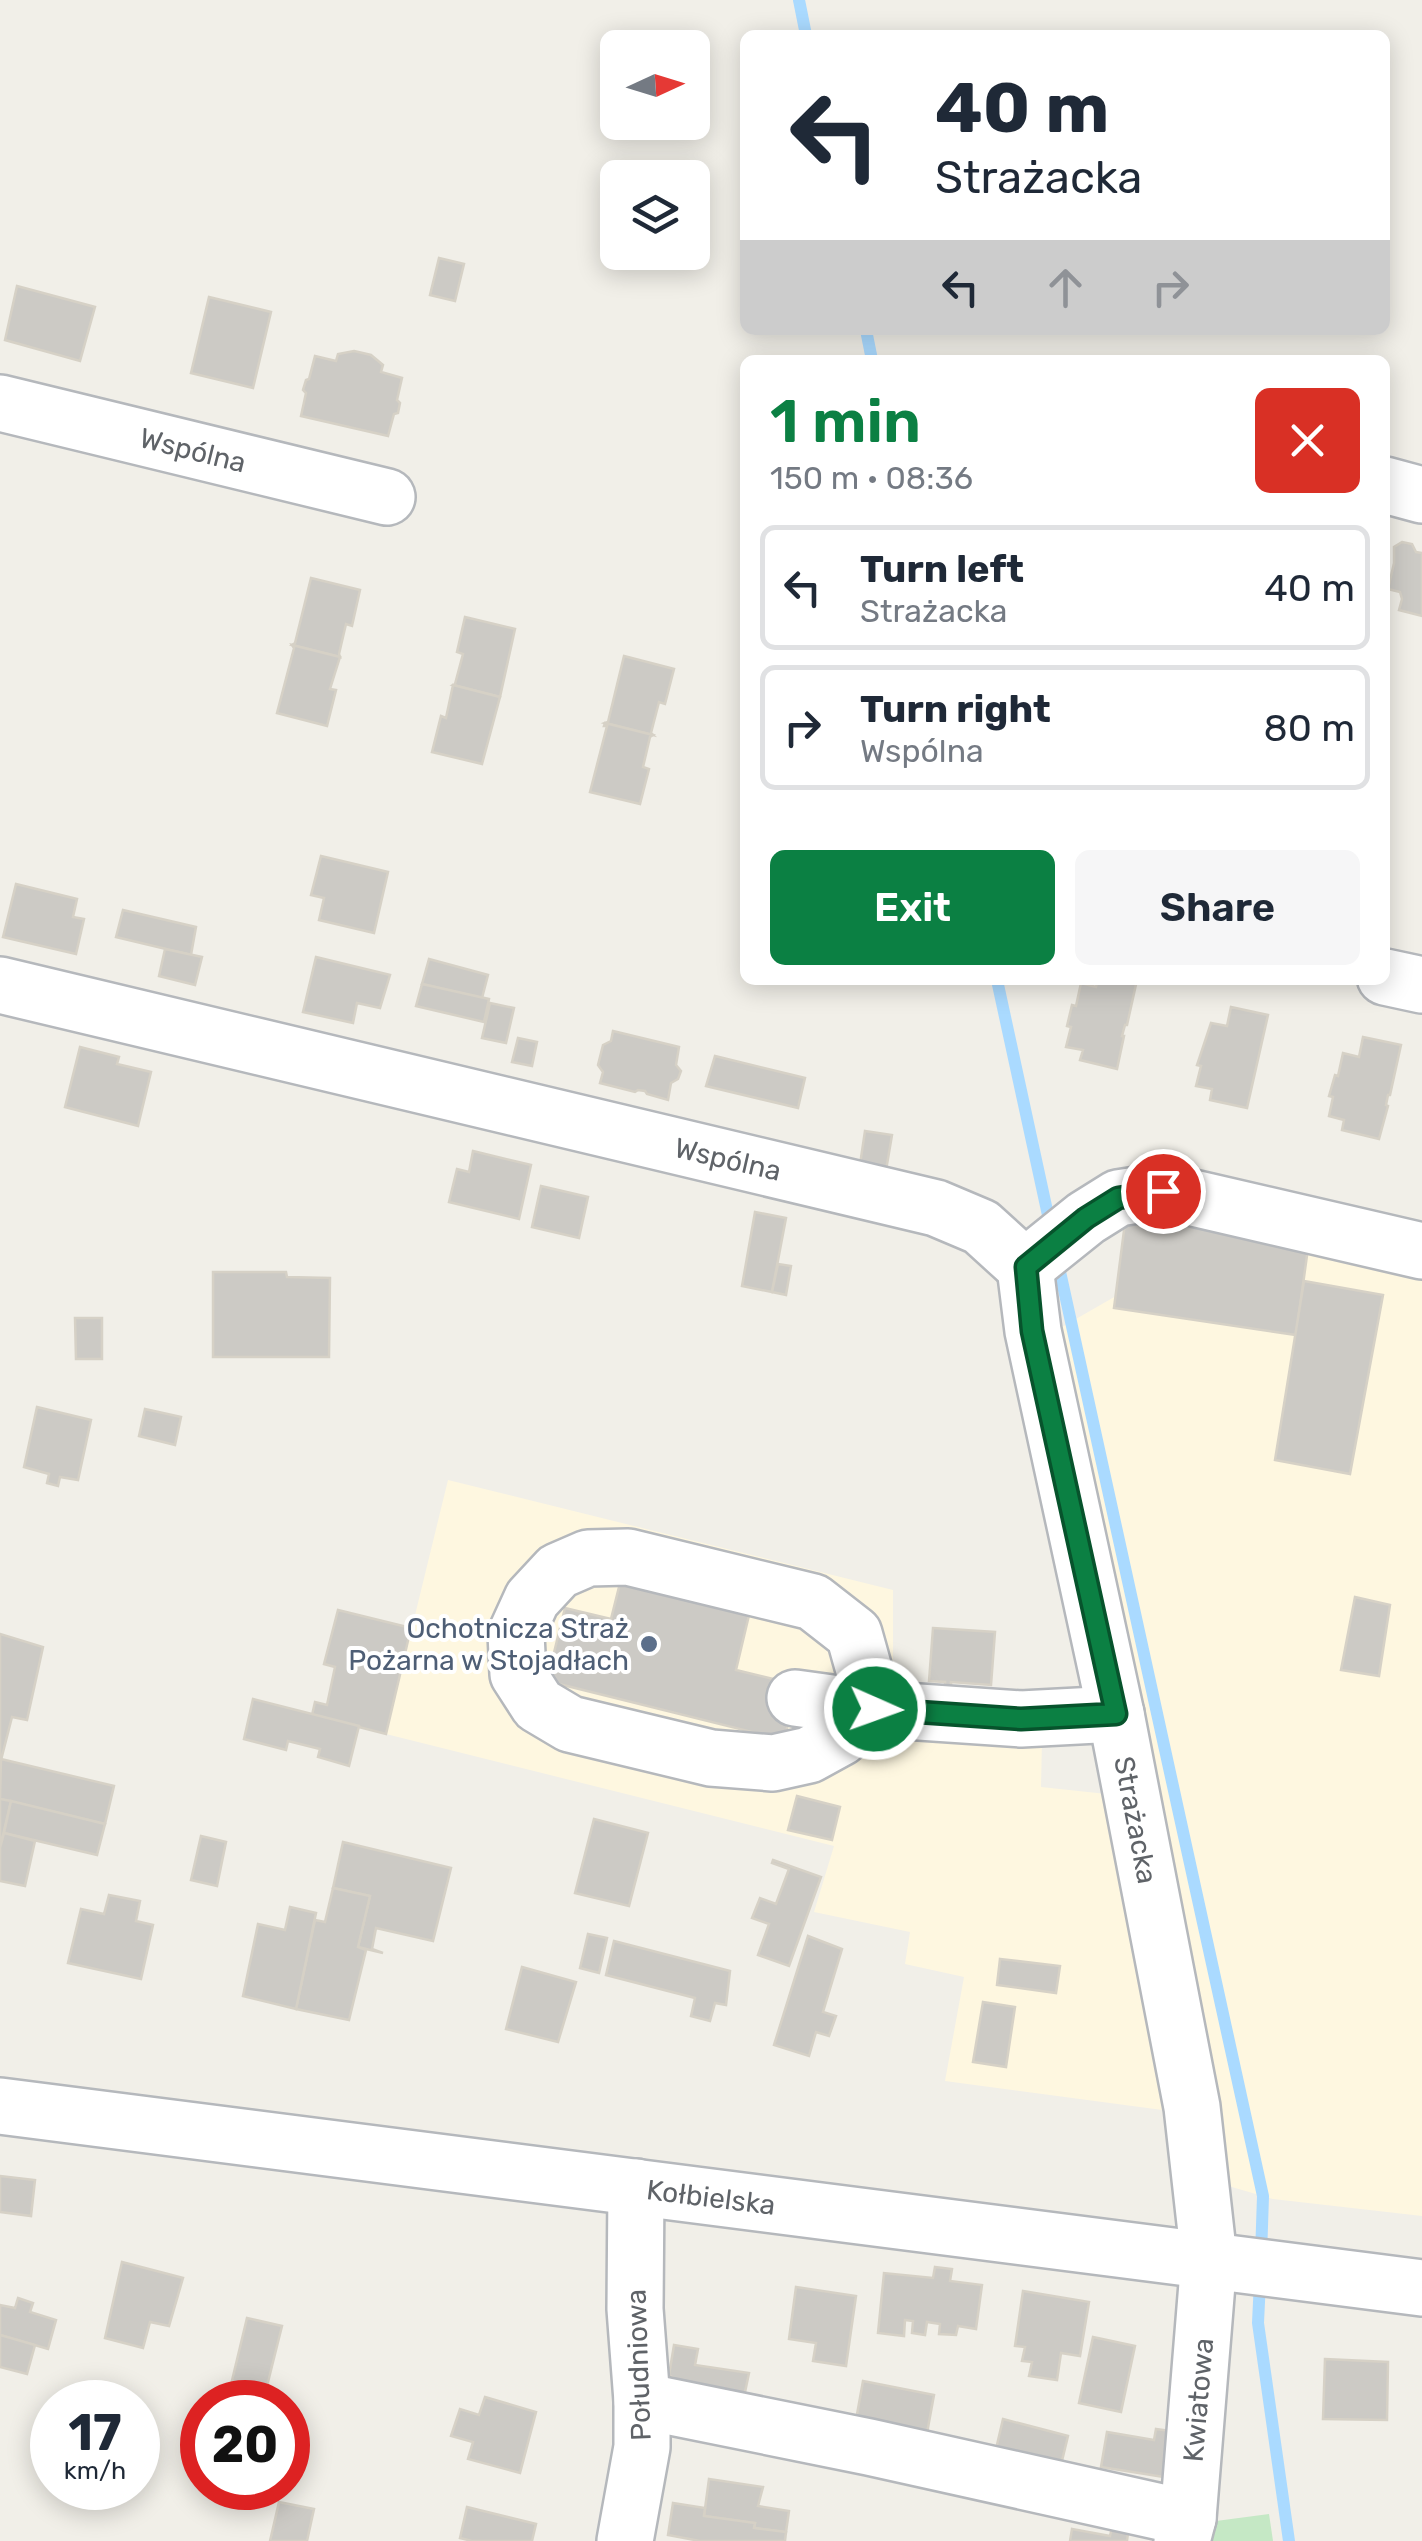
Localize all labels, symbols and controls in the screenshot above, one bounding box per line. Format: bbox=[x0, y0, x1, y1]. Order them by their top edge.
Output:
north arrow bbox=[600, 30, 710, 140]
map controls bbox=[600, 30, 710, 270]
text: 40 m bbox=[935, 67, 1109, 150]
icon: left bbox=[770, 70, 900, 200]
text: Strażacka bbox=[935, 151, 1142, 204]
button: layers bbox=[600, 160, 710, 270]
icon: left bbox=[933, 260, 988, 315]
icon: ahead bbox=[1038, 260, 1093, 315]
icon: right bbox=[1143, 260, 1198, 315]
text: 1 min bbox=[770, 386, 921, 457]
button: close bbox=[1255, 388, 1360, 493]
street label: Wspólna bbox=[136, 421, 249, 480]
text: 150 m · 08:36 bbox=[770, 459, 973, 497]
text: Turn left bbox=[860, 546, 1024, 592]
icon: left bbox=[775, 560, 830, 615]
text: 40 m bbox=[1264, 565, 1355, 611]
text: Strażacka bbox=[860, 592, 1007, 630]
text: Turn right bbox=[860, 686, 1051, 732]
icon: right bbox=[775, 700, 830, 755]
text: 80 m bbox=[1264, 705, 1355, 751]
text: Wspólna bbox=[860, 732, 984, 770]
button: Exit bbox=[770, 850, 1055, 965]
button: Share bbox=[1075, 850, 1360, 965]
street label: Wspólna bbox=[671, 1131, 784, 1188]
pin bbox=[1121, 1149, 1206, 1234]
icon: arrive bbox=[1136, 1164, 1191, 1219]
place label: Ochotnicza Straż Pożarna w Stojadłach bbox=[348, 1612, 629, 1677]
marker: Ochotnicza Straż Pożarna w Stojadłach bbox=[638, 1633, 660, 1655]
position arrow bbox=[823, 1657, 927, 1761]
street label: Strażacka bbox=[1107, 1754, 1164, 1887]
street label: Kołbielska bbox=[645, 2173, 777, 2222]
street label: Południowa bbox=[619, 2288, 658, 2442]
street label: Kwiatowa bbox=[1177, 2337, 1220, 2463]
speed limit sign: 20 bbox=[180, 2380, 310, 2510]
text: 17 bbox=[68, 2403, 122, 2463]
text: km/h bbox=[64, 2456, 126, 2485]

